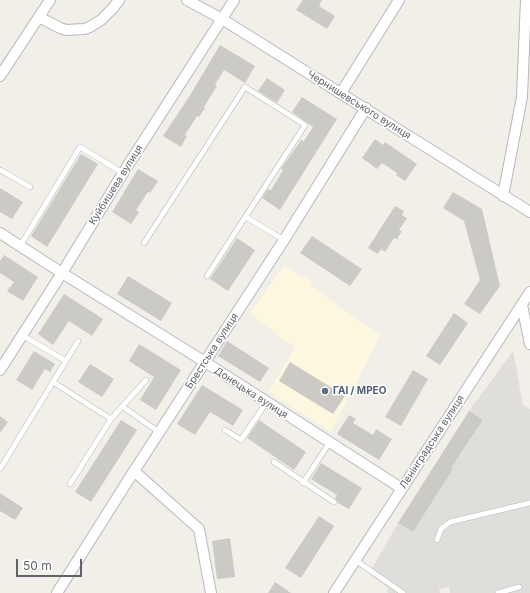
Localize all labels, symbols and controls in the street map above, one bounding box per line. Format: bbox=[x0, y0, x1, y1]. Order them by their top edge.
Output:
street label: Чернишевського вулиця bbox=[305, 68, 413, 142]
street label: Куйбишева вулиця bbox=[87, 143, 145, 227]
street label: Брестська вулиця bbox=[183, 311, 241, 391]
street label: Донецька вулиця bbox=[212, 365, 290, 421]
place label: ГАІ / МРЕО bbox=[333, 385, 386, 397]
marker: ГАІ / МРЕО bbox=[320, 386, 330, 396]
street label: Ленінградська вулиця bbox=[397, 393, 467, 491]
scale bar bbox=[18, 551, 84, 577]
text: 50 m bbox=[23, 558, 52, 573]

